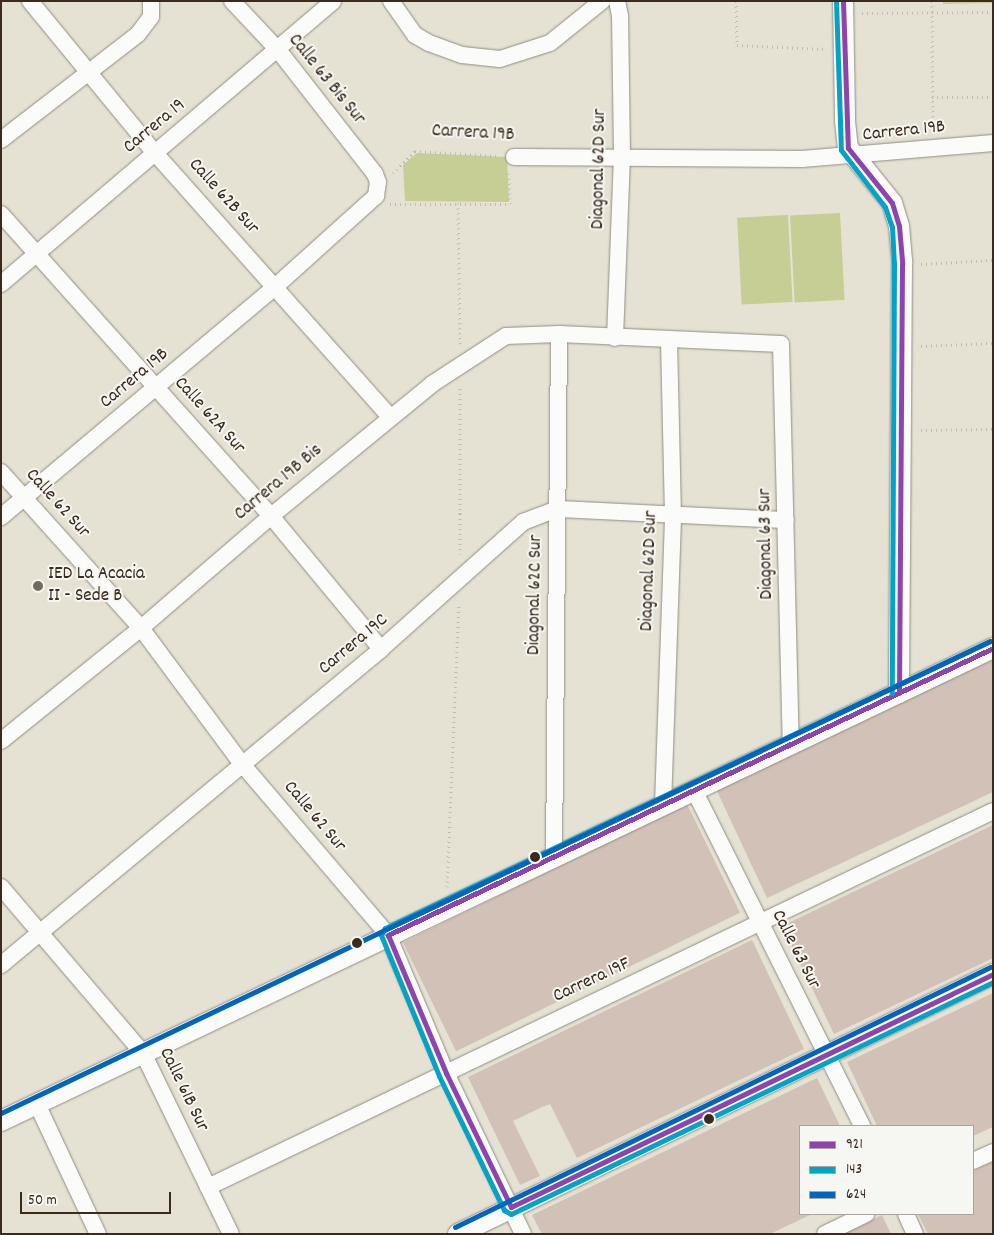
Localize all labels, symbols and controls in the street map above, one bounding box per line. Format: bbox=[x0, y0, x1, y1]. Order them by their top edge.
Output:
street label: Calle 63 Bis Sur bbox=[282, 30, 370, 130]
street label: Carrera 19 bbox=[119, 95, 191, 159]
street label: Diagonal 62D Sur bbox=[588, 108, 612, 230]
street label: Carrera 19B bbox=[862, 116, 946, 148]
street label: Carrera 19B bbox=[431, 120, 515, 148]
street label: Calle 62B Sur bbox=[183, 154, 263, 240]
street label: Carrera 19B bbox=[96, 344, 174, 414]
street label: Calle 62A Sur bbox=[168, 373, 250, 459]
street label: Carrera 19B Bis bbox=[230, 440, 328, 526]
street label: Calle 62 Sur bbox=[20, 465, 94, 543]
street label: Diagonal 63 Sur bbox=[755, 488, 779, 600]
street label: Diagonal 62D Sur bbox=[636, 510, 664, 632]
street label: Diagonal 62C Sur bbox=[524, 535, 548, 655]
place label: IED La Acacia II - Sede B bbox=[48, 564, 145, 608]
marker: IED La Acacia II - Sede B bbox=[32, 580, 44, 592]
street label: Carrera 19C bbox=[315, 609, 393, 681]
street label: Calle 62 Sur bbox=[278, 777, 350, 857]
unlabelled marker bbox=[530, 852, 540, 862]
street label: Calle 63 Sur bbox=[765, 907, 825, 993]
unlabelled marker bbox=[352, 938, 362, 948]
street label: Carrera 19F bbox=[550, 953, 634, 1009]
street label: Calle 61B Sur bbox=[153, 1044, 213, 1136]
unlabelled marker bbox=[704, 1114, 714, 1124]
legend bbox=[799, 1125, 974, 1215]
text: 921 bbox=[846, 1134, 863, 1156]
text: 143 bbox=[846, 1159, 862, 1181]
scale bar bbox=[22, 1182, 174, 1214]
text: 624 bbox=[846, 1184, 866, 1206]
text: 50 m bbox=[28, 1190, 57, 1212]

